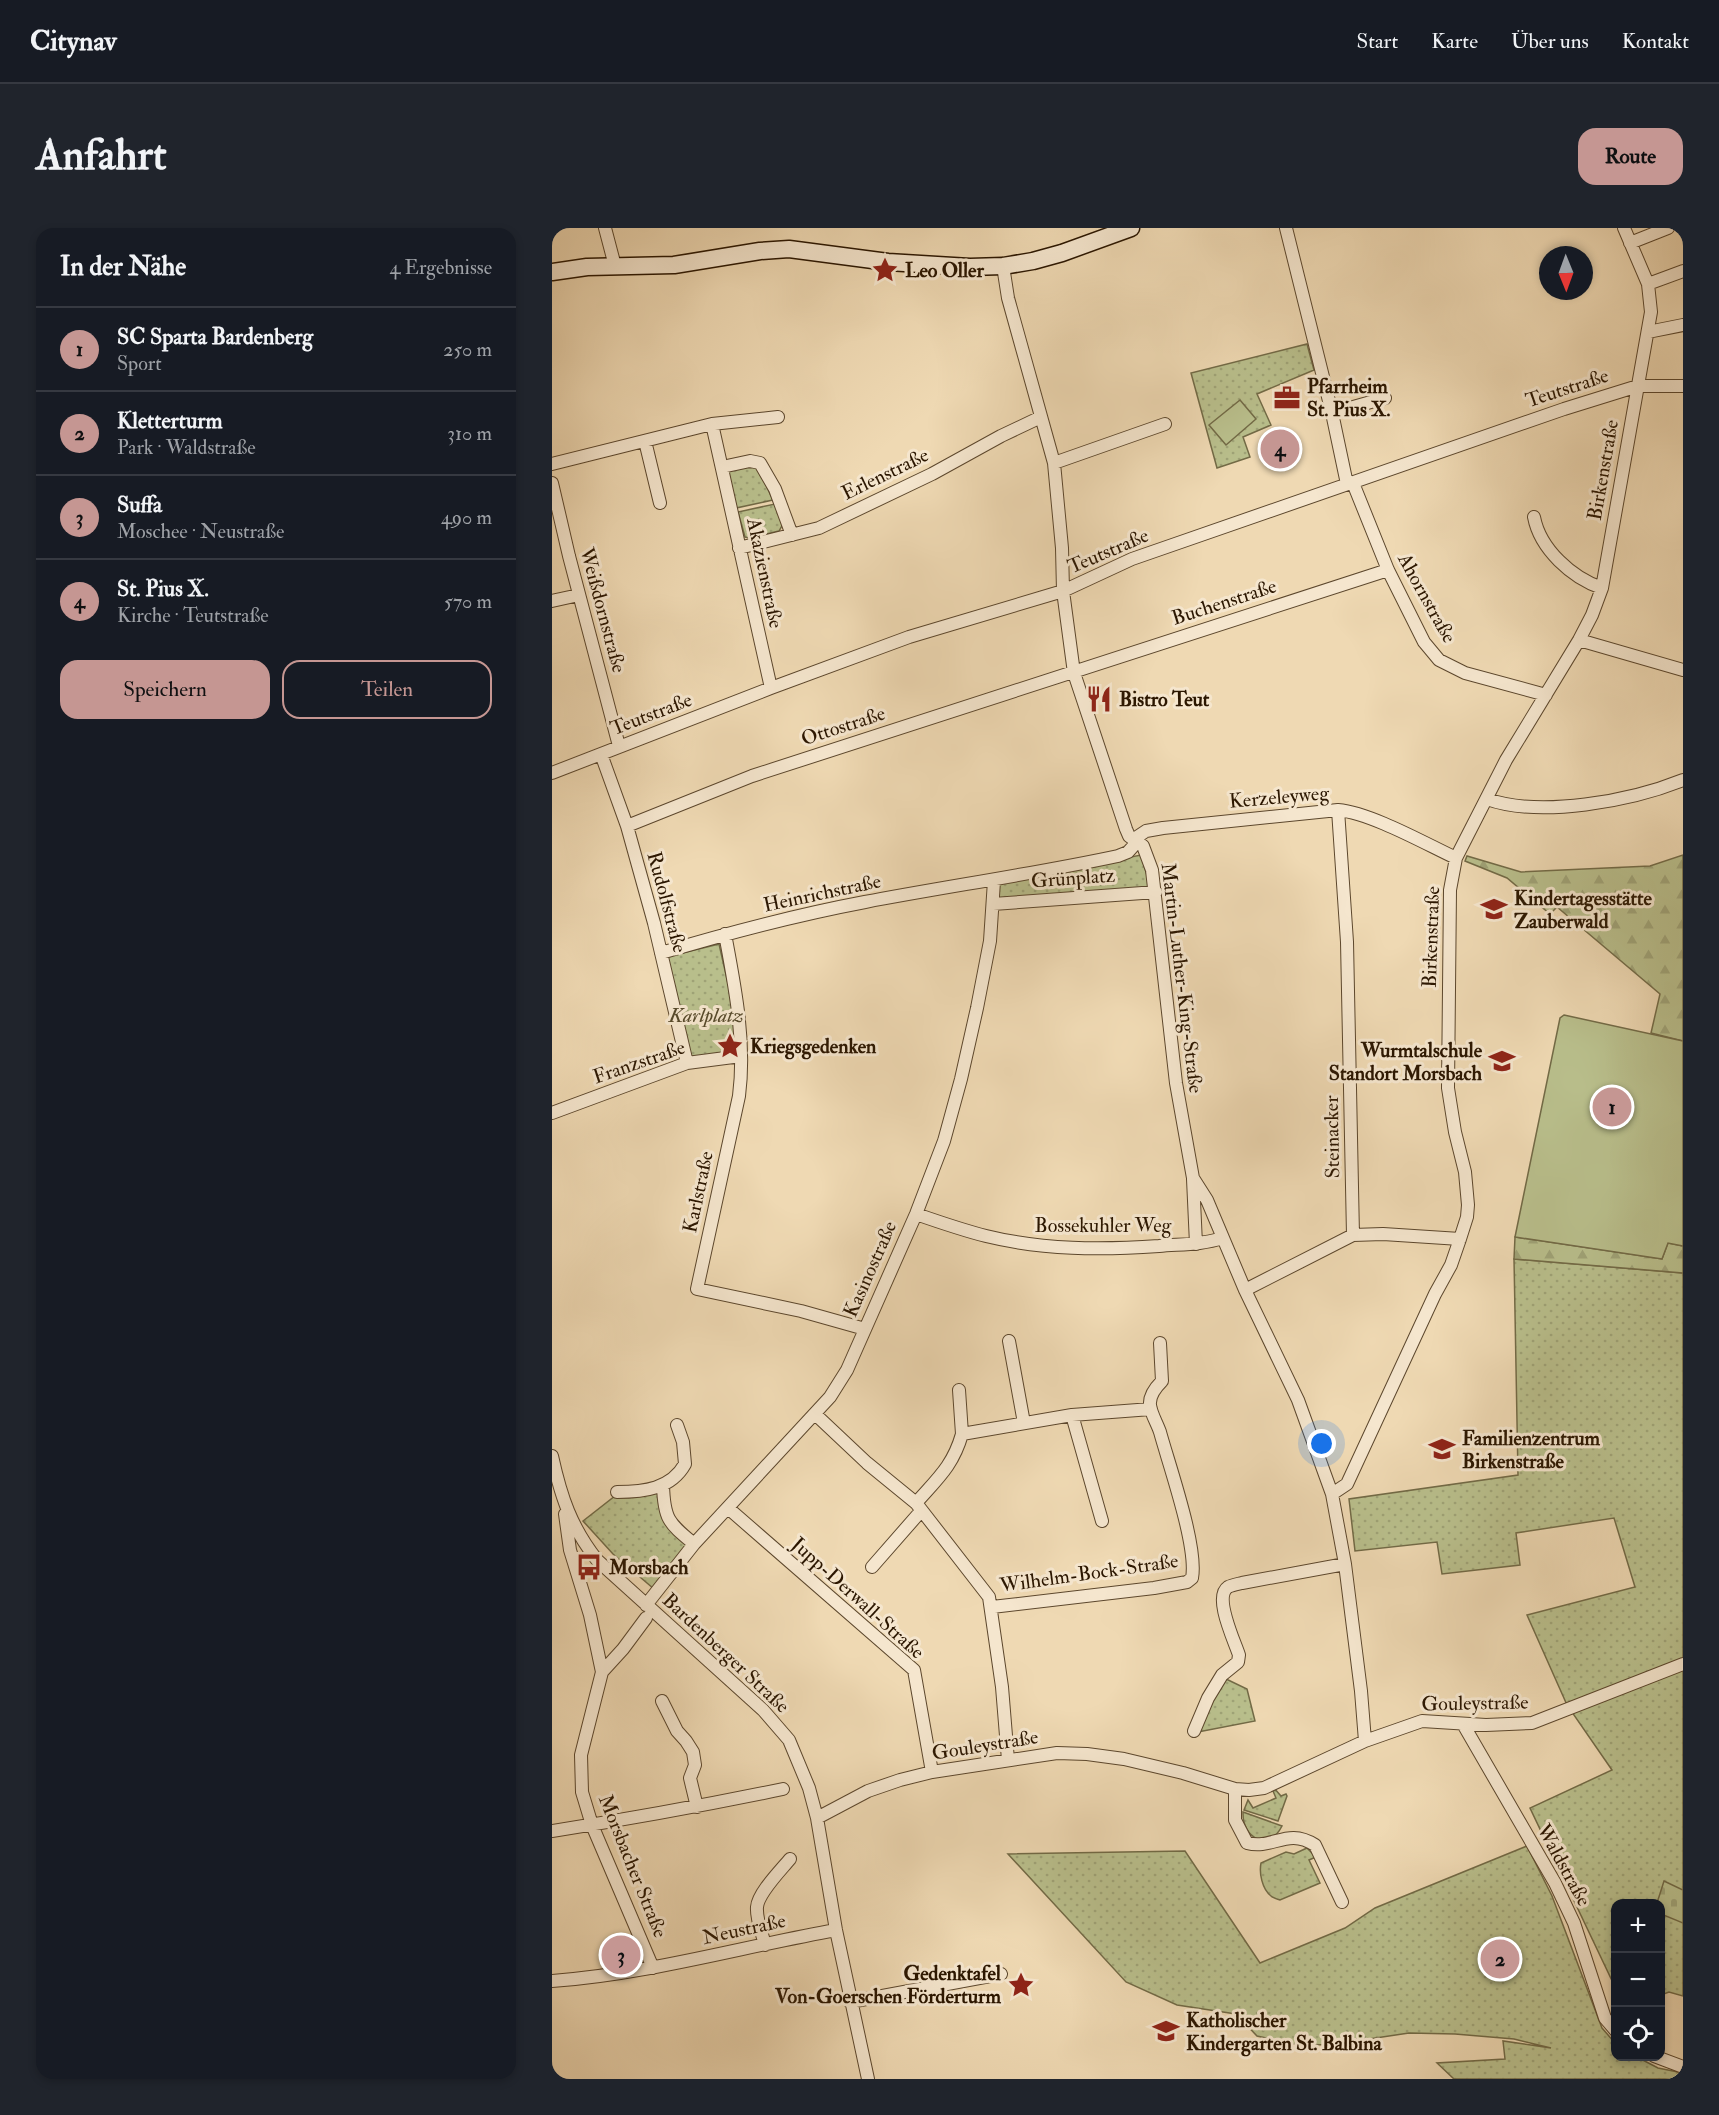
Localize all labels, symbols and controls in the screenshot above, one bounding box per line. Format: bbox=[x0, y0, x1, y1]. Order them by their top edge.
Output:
text: Citynav bbox=[30, 24, 117, 59]
text: Start bbox=[1356, 28, 1398, 55]
text: Karte bbox=[1431, 28, 1478, 55]
text: Über uns bbox=[1511, 28, 1589, 55]
text: Kontakt bbox=[1622, 28, 1689, 55]
button: Route bbox=[1578, 128, 1683, 185]
text: Anfahrt bbox=[36, 130, 167, 182]
north arrow bbox=[1539, 246, 1593, 300]
text: In der Nähe bbox=[60, 251, 186, 283]
text: 4 Ergebnisse bbox=[390, 255, 492, 280]
place icon: Leo Oller bbox=[870, 255, 900, 285]
place label: Leo Oller bbox=[905, 258, 984, 283]
text: SC Sparta Bardenberg bbox=[117, 323, 313, 351]
text: 1 bbox=[76, 337, 83, 362]
text: 250 m bbox=[443, 337, 492, 362]
text: Sport bbox=[117, 351, 162, 376]
street label: Teutstraße bbox=[1522, 363, 1612, 413]
place label: Pfarrheim St. Pius X. bbox=[1307, 374, 1390, 422]
office icon: Pfarrheim St. Pius X. bbox=[1272, 383, 1302, 413]
text: Kletterturm bbox=[117, 407, 223, 435]
street label: Birkenstraße bbox=[1582, 418, 1624, 522]
text: 2 bbox=[74, 421, 85, 446]
text: 310 m bbox=[447, 421, 492, 446]
pin: 4 bbox=[1260, 426, 1300, 472]
text: Park · Waldstraße bbox=[117, 435, 256, 460]
street label: Erlenstraße bbox=[837, 442, 933, 506]
text: Suffa bbox=[117, 491, 162, 519]
text: 3 bbox=[76, 505, 83, 530]
text: 490 m bbox=[441, 505, 492, 530]
street label: Akazienstraße bbox=[741, 515, 789, 630]
text: Moschee · Neustraße bbox=[117, 519, 284, 544]
street label: Teutstraße bbox=[1064, 523, 1152, 579]
street label: Weißdornstraße bbox=[574, 544, 632, 675]
street label: Ahornstraße bbox=[1392, 548, 1462, 647]
street label: Buchenstraße bbox=[1168, 573, 1280, 631]
text: St. Pius X. bbox=[117, 575, 209, 603]
text: 4 bbox=[74, 589, 85, 614]
text: 570 m bbox=[444, 589, 492, 614]
text: Kirche · Teutstraße bbox=[117, 603, 269, 628]
button: Speichern bbox=[60, 660, 270, 719]
button: Teilen bbox=[282, 660, 492, 719]
restaurant icon: Bistro Teut bbox=[1084, 684, 1114, 714]
street label: Teutstraße bbox=[607, 687, 695, 741]
place label: Bistro Teut bbox=[1119, 687, 1210, 712]
street label: Ottostraße bbox=[798, 701, 888, 751]
street label: Kerzeleyweg bbox=[1228, 780, 1331, 814]
street label: Rudolfstraße bbox=[642, 849, 692, 955]
street label: Martin-Luther-King-Straße bbox=[1155, 861, 1209, 1095]
street label: Grünplatz bbox=[1030, 863, 1116, 894]
street label: Heinrichstraße bbox=[761, 868, 883, 918]
street label: Birkenstraße bbox=[1417, 886, 1445, 988]
place label: Kindertagesstätte Zauberwald bbox=[1514, 886, 1653, 934]
school or university icon: Kindertagesstätte Zauberwald bbox=[1479, 894, 1509, 924]
park label: Karlplatz bbox=[668, 1003, 743, 1028]
place icon: Kriegsgedenken bbox=[715, 1031, 745, 1061]
place label: Kriegsgedenken bbox=[750, 1034, 877, 1060]
street label: Franzstraße bbox=[590, 1035, 688, 1089]
place label: Wurmtalschule Standort Morsbach bbox=[1329, 1038, 1483, 1086]
school or university icon: Wurmtalschule Standort Morsbach bbox=[1487, 1046, 1517, 1076]
pin: 1 bbox=[1592, 1084, 1632, 1130]
street label: Steinacker bbox=[1319, 1095, 1345, 1179]
street label: Karlstraße bbox=[677, 1149, 719, 1235]
street label: Bossekuhler Weg bbox=[1035, 1213, 1173, 1238]
street label: Kasinostraße bbox=[838, 1217, 902, 1321]
place label: Familienzentrum Birkenstraße bbox=[1462, 1426, 1601, 1474]
your location bbox=[1307, 1429, 1336, 1458]
school or university icon: Familienzentrum Birkenstraße bbox=[1427, 1434, 1457, 1464]
street label: Jupp-Derwall-Straße bbox=[785, 1531, 930, 1665]
street label: Wilhelm-Bock-Straße bbox=[997, 1548, 1180, 1598]
bus stop icon: Morsbach bbox=[574, 1552, 604, 1582]
place label: Morsbach bbox=[608, 1555, 689, 1580]
street label: Bardenberger Straße bbox=[657, 1588, 795, 1718]
street label: Gouleystraße bbox=[1421, 1690, 1529, 1716]
street label: Gouleystraße bbox=[930, 1724, 1040, 1766]
street label: Morsbacher Straße bbox=[593, 1791, 673, 1941]
street label: Waldstraße bbox=[1531, 1819, 1597, 1910]
map controls bbox=[1611, 1899, 1665, 2061]
button: + bbox=[1611, 1899, 1665, 1953]
street label: Neustraße bbox=[700, 1908, 788, 1950]
pin: 3 bbox=[602, 1932, 640, 1978]
pin: 2 bbox=[1480, 1936, 1520, 1982]
button: − bbox=[1611, 1953, 1665, 2007]
place label: Gedenktafel Von-Goerschen Förderturm bbox=[774, 1961, 1002, 2009]
place icon: Gedenktafel Von-Goerschen Förderturm bbox=[1006, 1970, 1036, 2000]
button: locate bbox=[1611, 2007, 1665, 2061]
place label: Katholischer Kindergarten St. Balbina bbox=[1186, 2008, 1382, 2057]
school or university icon: Katholischer Kindergarten St. Balbina bbox=[1151, 2016, 1181, 2046]

